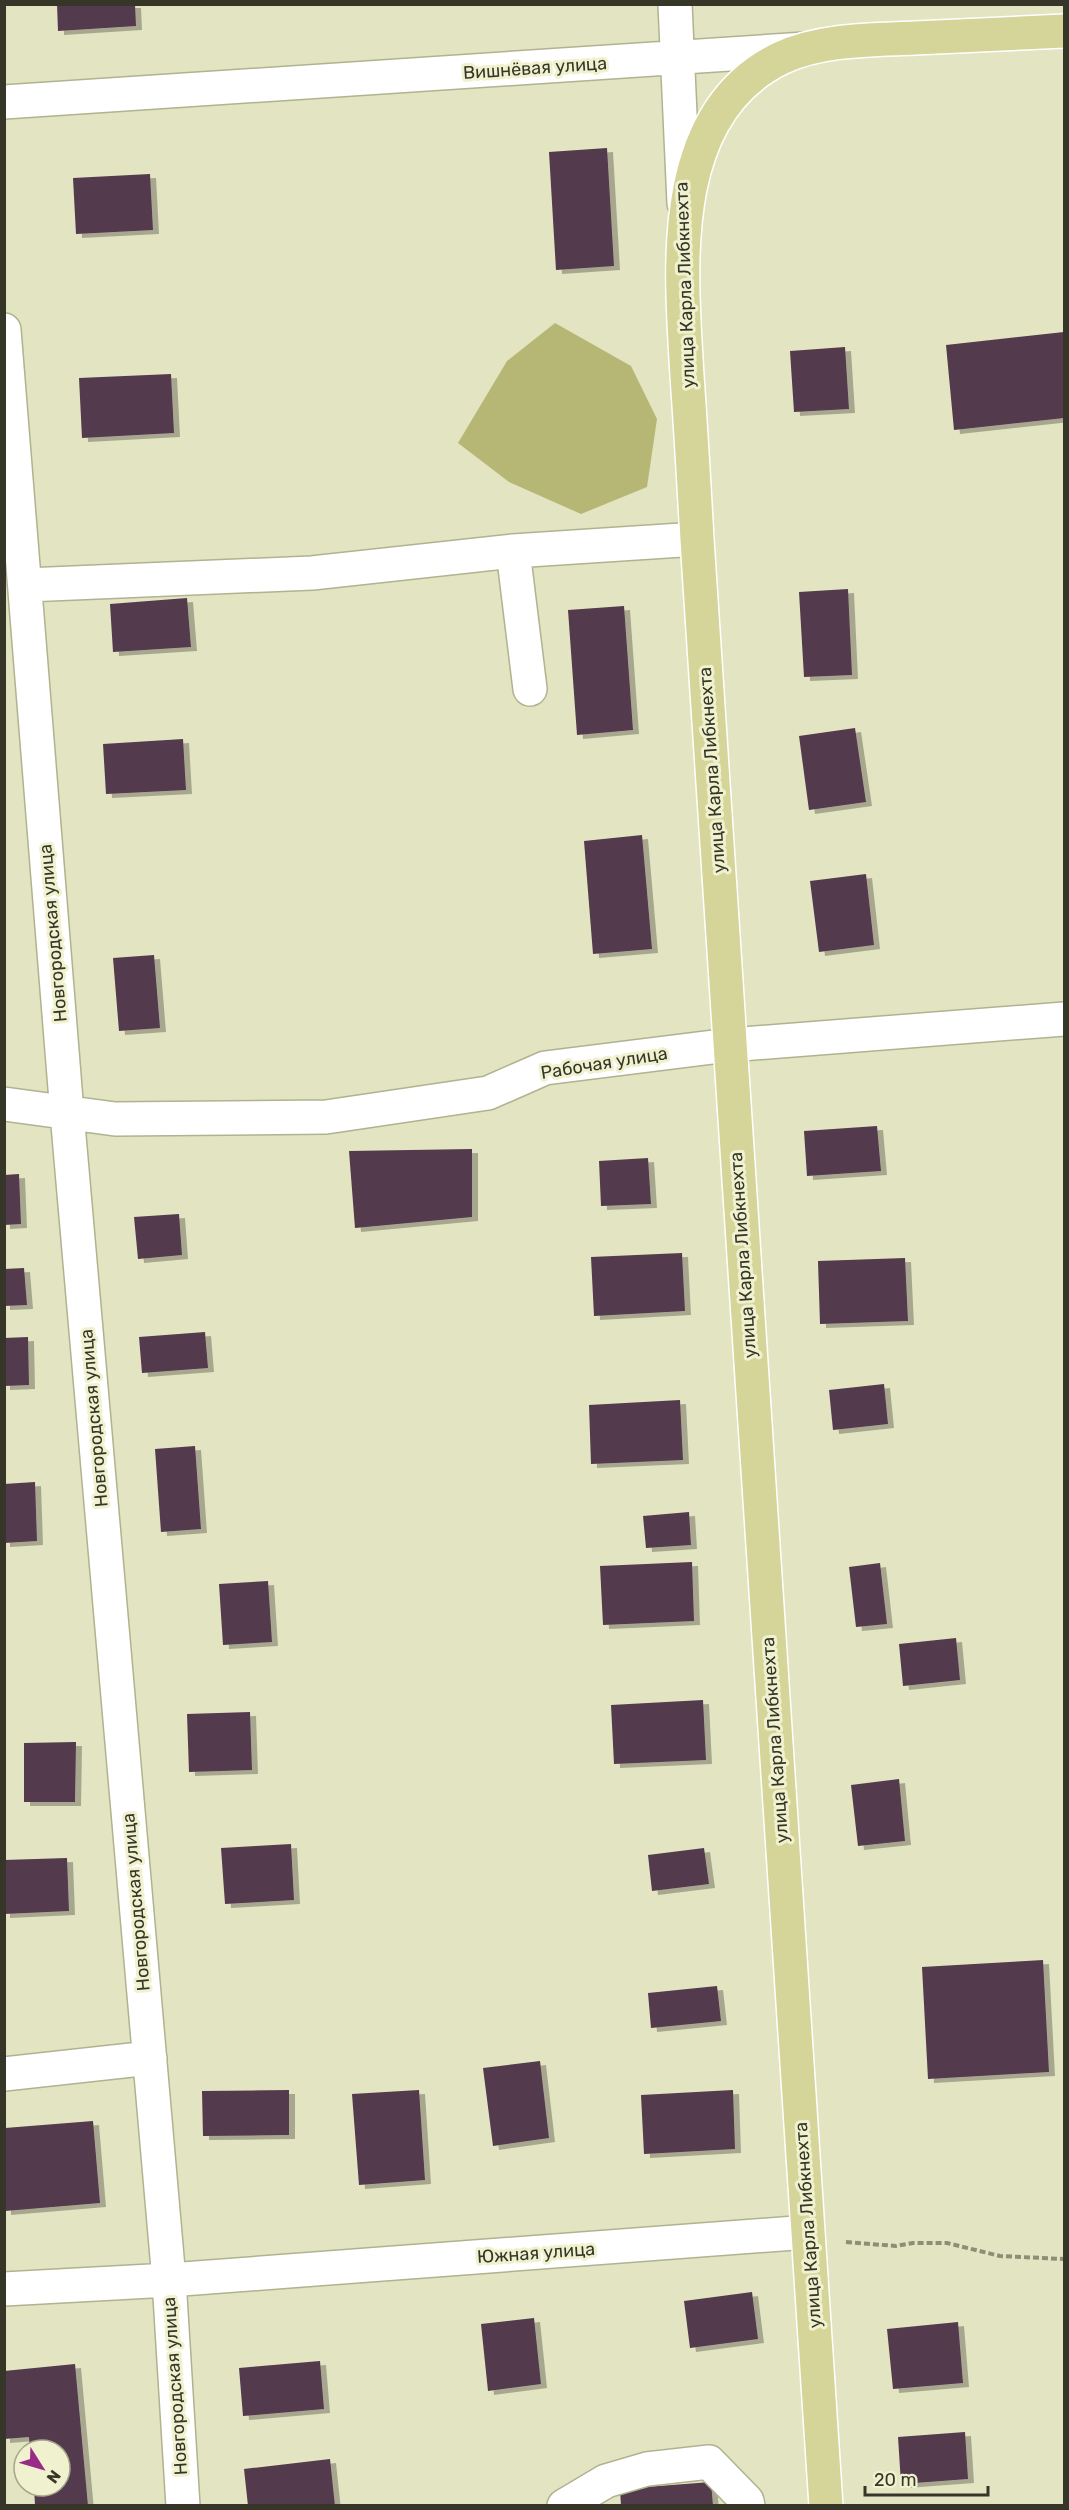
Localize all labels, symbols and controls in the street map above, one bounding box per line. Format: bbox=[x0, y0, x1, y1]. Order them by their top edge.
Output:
street label: Вишнёвая улица bbox=[462, 52, 608, 84]
street label: улица Карла Либкнехта bbox=[670, 181, 700, 389]
street label: улица Карла Либкнехта bbox=[694, 666, 730, 874]
street label: Новгородская улица bbox=[34, 843, 72, 1023]
street label: Рабочая улица bbox=[539, 1042, 669, 1084]
street label: улица Карла Либкнехта bbox=[725, 1151, 761, 1359]
street label: Новгородская улица bbox=[75, 1328, 113, 1508]
street label: улица Карла Либкнехта bbox=[757, 1636, 793, 1844]
street label: Новгородская улица bbox=[117, 1812, 155, 1992]
street label: улица Карла Либкнехта bbox=[790, 2121, 826, 2329]
street label: Южная улица bbox=[476, 2238, 596, 2268]
street label: Новгородская улица bbox=[158, 2296, 192, 2476]
north arrow bbox=[12, 2438, 72, 2498]
scale bar bbox=[865, 2459, 988, 2497]
text: N bbox=[43, 2466, 65, 2487]
text: 20 m bbox=[874, 2469, 916, 2491]

